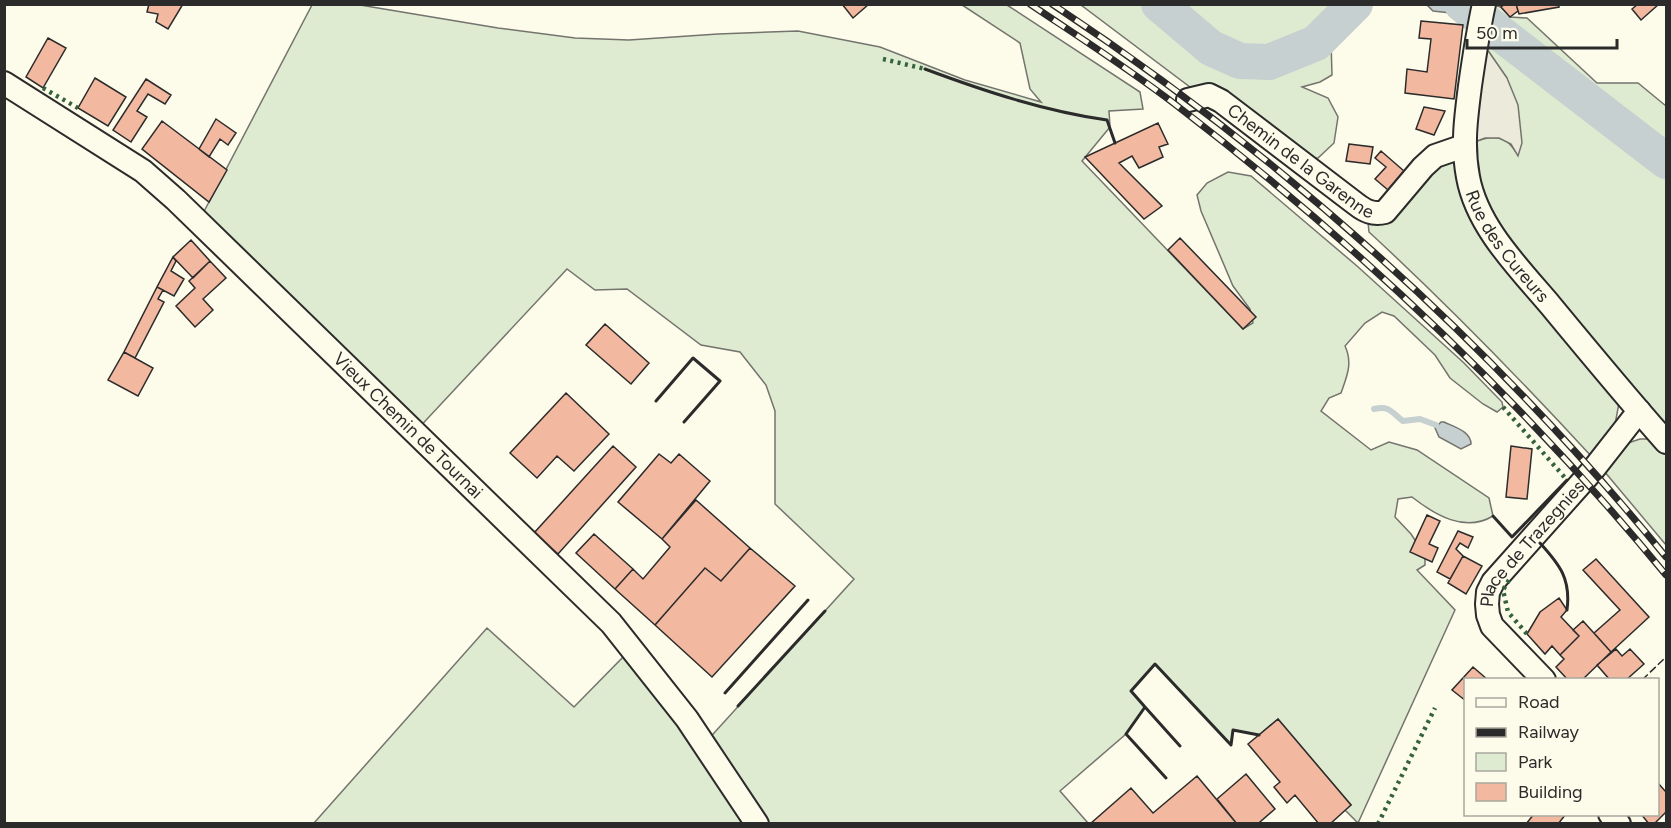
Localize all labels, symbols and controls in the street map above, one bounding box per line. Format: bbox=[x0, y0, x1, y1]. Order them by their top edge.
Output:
scale bar bbox=[1467, 12, 1617, 50]
text: 50 m bbox=[1476, 22, 1518, 44]
street label: Chemin de la Garenne bbox=[1223, 99, 1377, 223]
street label: Rue des Cureurs bbox=[1461, 187, 1554, 307]
street label: Vieux Chemin de Tournai bbox=[329, 348, 487, 503]
street label: Place de Trazegnies bbox=[1476, 476, 1589, 608]
legend bbox=[1464, 678, 1659, 816]
text: Road bbox=[1518, 691, 1559, 713]
text: Railway bbox=[1518, 721, 1580, 743]
text: Park bbox=[1518, 751, 1553, 773]
text: Building bbox=[1518, 781, 1583, 803]

